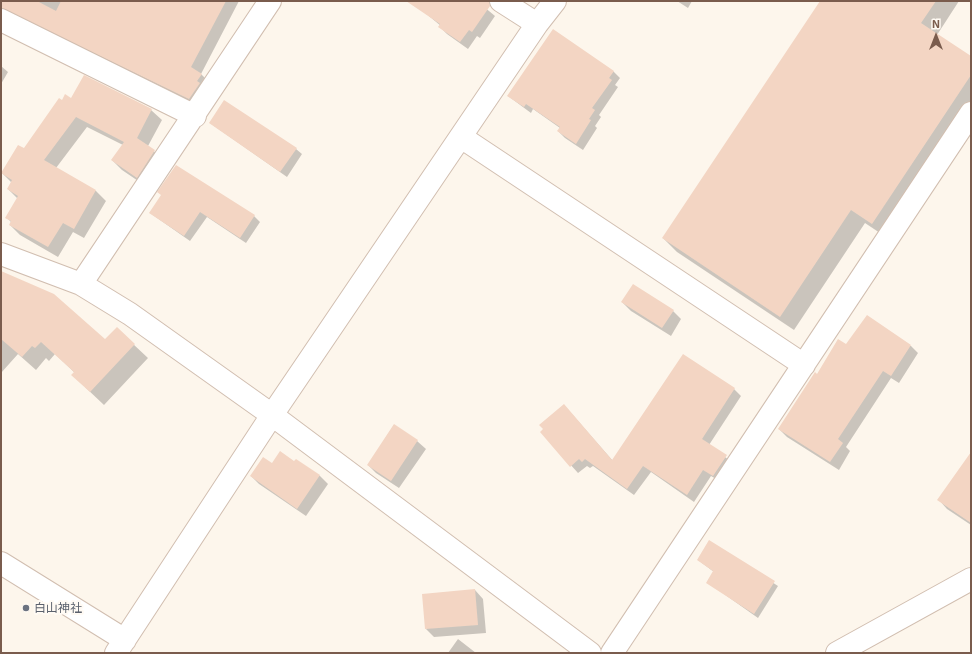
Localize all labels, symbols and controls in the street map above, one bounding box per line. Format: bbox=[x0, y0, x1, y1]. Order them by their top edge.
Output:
north arrow bbox=[916, 16, 956, 56]
text: N bbox=[932, 17, 940, 30]
place label: 白山神社 bbox=[34, 601, 82, 615]
marker: 白山神社 bbox=[21, 603, 31, 613]

